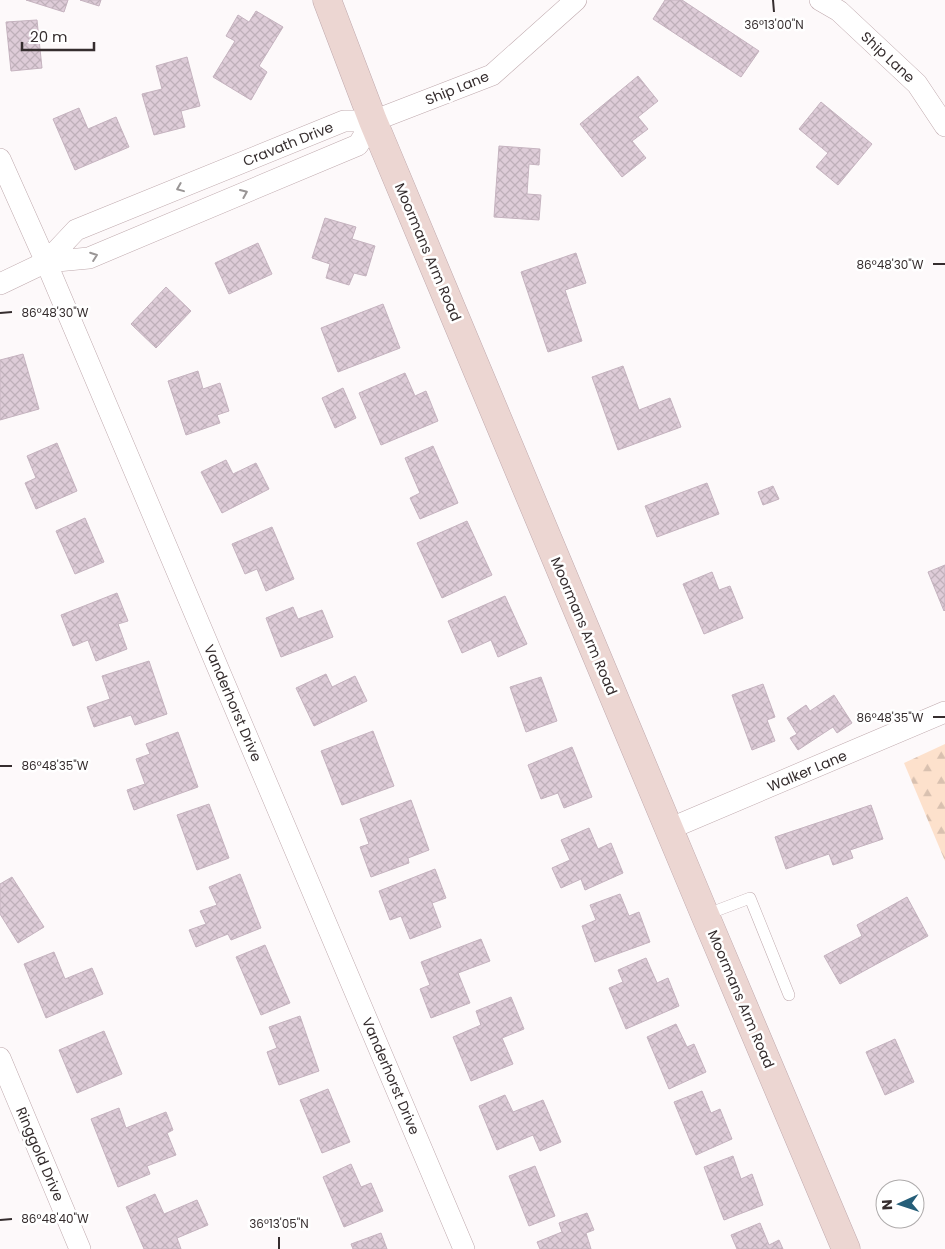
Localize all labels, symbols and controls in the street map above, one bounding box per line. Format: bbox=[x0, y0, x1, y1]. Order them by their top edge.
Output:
text: 36°13'00"N bbox=[744, 16, 804, 33]
scale bar bbox=[22, 20, 95, 52]
text: 20 m bbox=[30, 26, 68, 47]
street label: Ship Lane bbox=[857, 27, 920, 87]
street label: Ship Lane bbox=[422, 66, 492, 110]
street label: Cravath Drive bbox=[240, 117, 336, 171]
street label: Moormans Arm Road bbox=[390, 180, 466, 324]
one-way arrow bbox=[176, 181, 185, 192]
one-way arrow bbox=[239, 189, 248, 199]
one-way arrow bbox=[90, 252, 98, 262]
text: 86°48'30"W bbox=[857, 256, 924, 273]
text: 86°48'30"W bbox=[22, 304, 89, 321]
street label: Moormans Arm Road bbox=[546, 554, 622, 698]
street label: Vanderhorst Drive bbox=[199, 641, 267, 765]
text: 86°48'35"W bbox=[857, 709, 924, 726]
street label: Walker Lane bbox=[764, 745, 850, 797]
text: 86°48'35"W bbox=[22, 757, 89, 774]
street label: Moormans Arm Road bbox=[703, 927, 779, 1071]
street label: Vanderhorst Drive bbox=[357, 1014, 425, 1138]
street label: Ringgold Drive bbox=[11, 1104, 69, 1204]
north arrow bbox=[875, 1179, 925, 1229]
text: N bbox=[877, 1199, 897, 1210]
text: 86°48'40"W bbox=[21, 1210, 89, 1227]
text: 36°13'05"N bbox=[249, 1215, 309, 1232]

